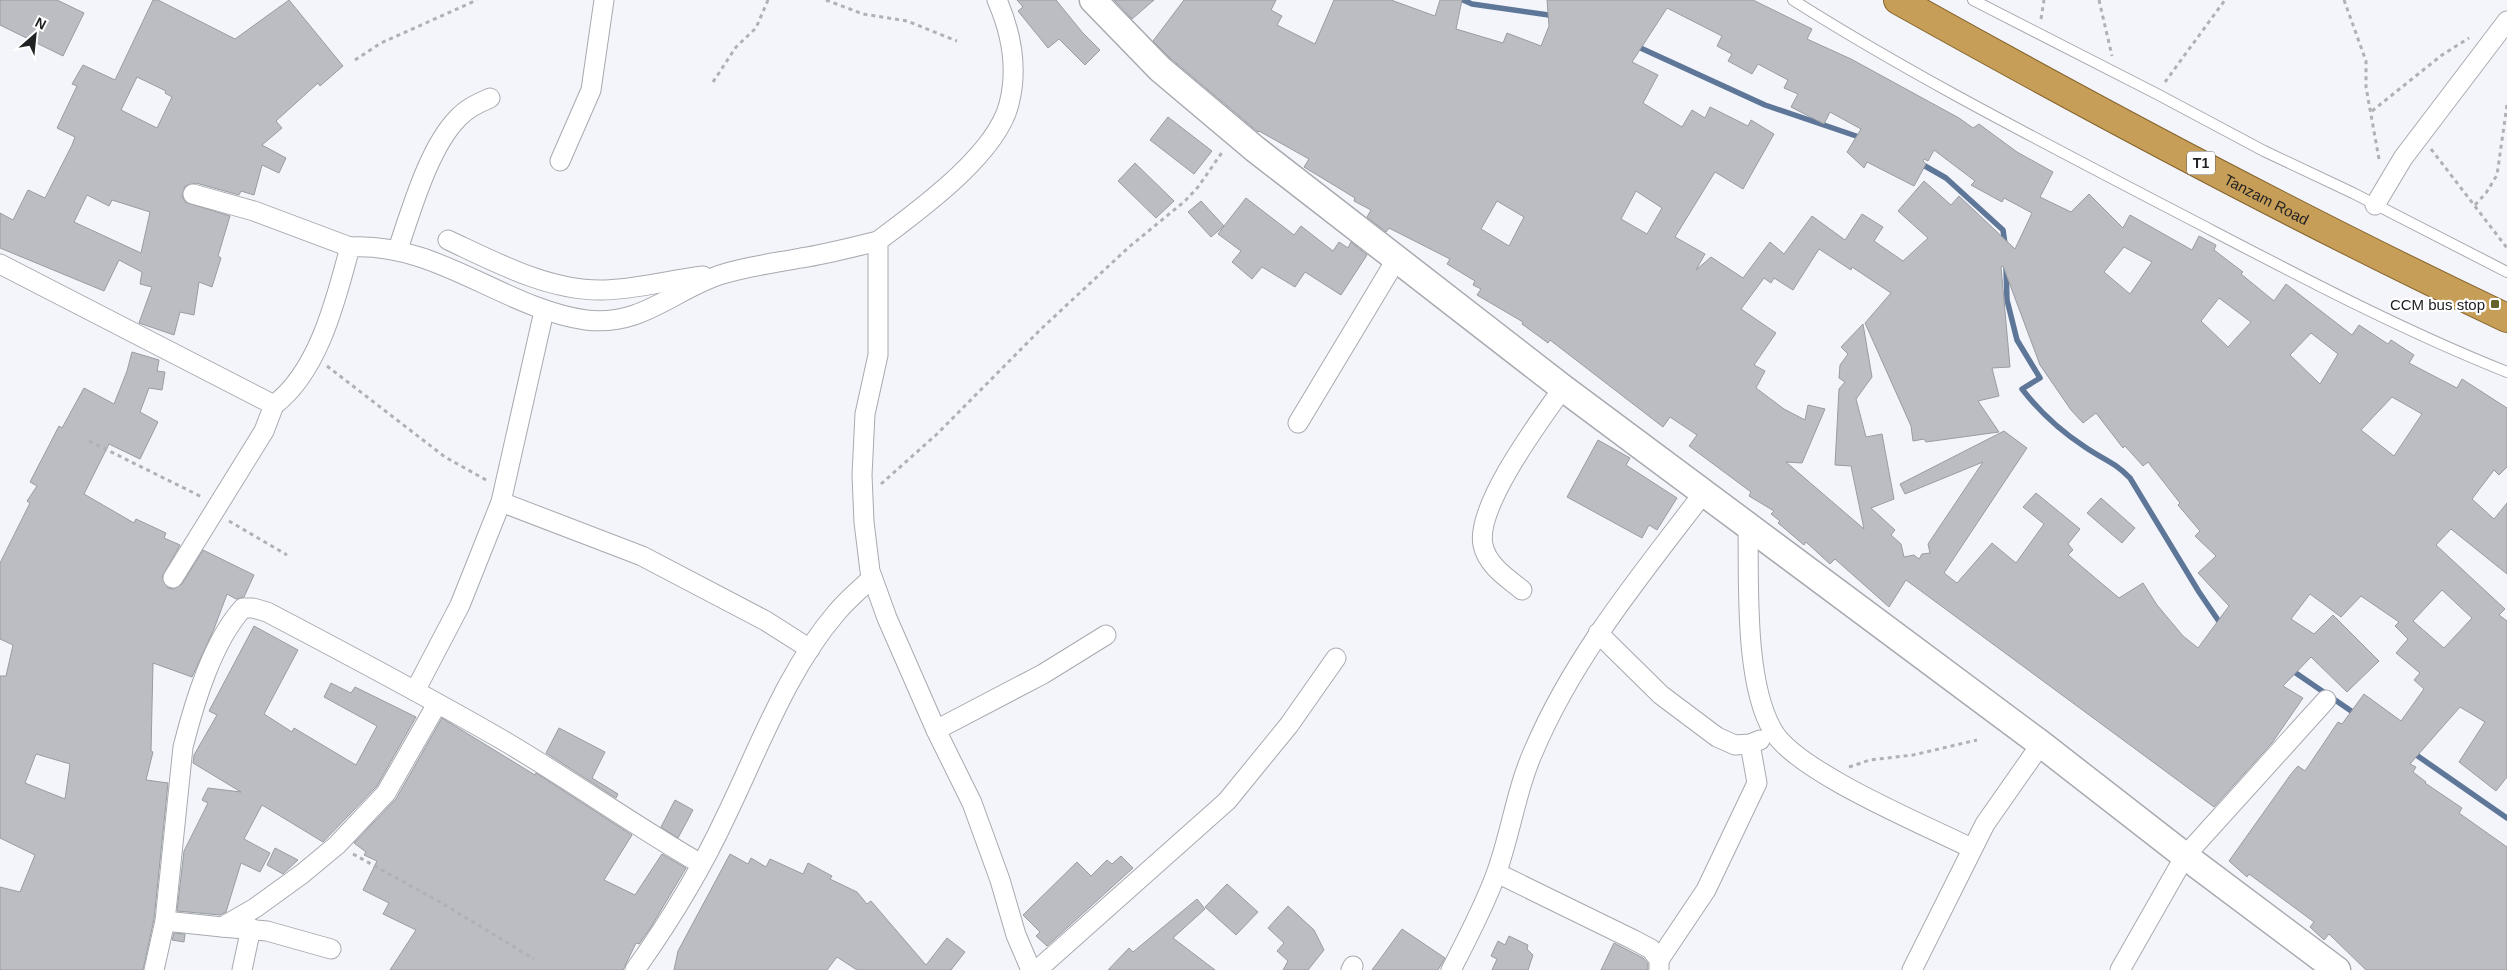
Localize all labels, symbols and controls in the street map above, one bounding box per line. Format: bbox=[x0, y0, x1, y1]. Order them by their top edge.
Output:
north arrow bbox=[10, 10, 60, 60]
text: N bbox=[33, 14, 49, 33]
road number: T1 bbox=[2187, 152, 2215, 174]
street label: Tanzam Road bbox=[2222, 170, 2312, 228]
place label: CCM bus stop bbox=[2390, 296, 2485, 313]
marker: CCM bus stop bbox=[2489, 298, 2501, 310]

